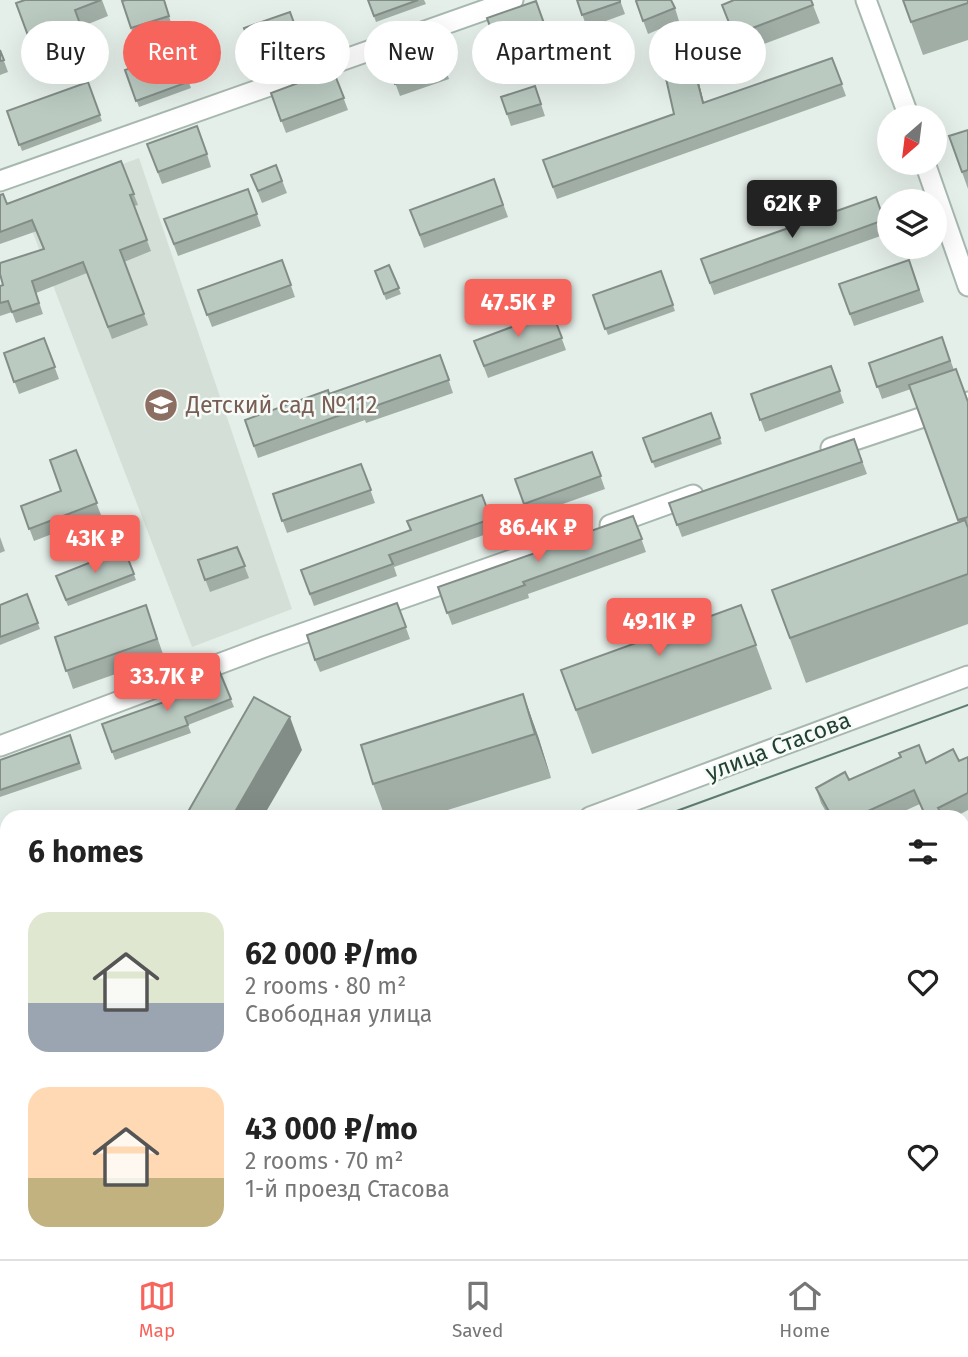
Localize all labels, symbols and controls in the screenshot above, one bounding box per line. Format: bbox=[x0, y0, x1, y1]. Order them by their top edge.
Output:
chip: Buy bbox=[21, 21, 109, 84]
chip: Rent bbox=[123, 21, 221, 84]
chip: Filters bbox=[235, 21, 350, 84]
chip: New bbox=[364, 21, 458, 84]
chip: Apartment bbox=[472, 21, 635, 84]
chip: House bbox=[649, 21, 766, 84]
north arrow bbox=[877, 105, 947, 175]
map controls bbox=[877, 105, 947, 259]
pin: 62K ₽ bbox=[743, 180, 841, 240]
text: 62K ₽ bbox=[763, 189, 821, 217]
button: layers bbox=[877, 189, 947, 259]
pin: 47.5K ₽ bbox=[453, 280, 583, 339]
text: 47.5K ₽ bbox=[481, 288, 555, 316]
school or university icon: Детский сад №112 bbox=[142, 386, 180, 424]
place label: Детский сад №112 bbox=[185, 391, 377, 419]
pin: 86.4K ₽ bbox=[473, 504, 603, 564]
text: 86.4K ₽ bbox=[499, 513, 577, 541]
pin: 43K ₽ bbox=[46, 516, 144, 575]
text: 43K ₽ bbox=[66, 524, 124, 552]
pin: 49.1K ₽ bbox=[594, 598, 724, 658]
text: 49.1K ₽ bbox=[622, 607, 696, 635]
pin: 33.7K ₽ bbox=[102, 654, 232, 713]
text: 33.7K ₽ bbox=[130, 662, 204, 690]
street label: улица Стасова bbox=[702, 705, 854, 787]
icon: filters bbox=[904, 833, 942, 871]
text: 6 homes bbox=[28, 834, 143, 870]
text: 62 000 ₽/mo bbox=[245, 936, 418, 972]
icon: home bbox=[84, 940, 168, 1024]
icon: heart bbox=[904, 963, 942, 1001]
text: 2 rooms · 80 m² bbox=[245, 972, 406, 1000]
text: Свободная улица bbox=[245, 1000, 432, 1028]
text: 43 000 ₽/mo bbox=[245, 1111, 418, 1147]
icon: home bbox=[84, 1115, 168, 1199]
icon: heart bbox=[904, 1138, 942, 1176]
text: 2 rooms · 70 m² bbox=[245, 1147, 403, 1175]
text: 1-й проезд Стасова bbox=[245, 1175, 450, 1203]
tab: Map bbox=[138, 1277, 176, 1342]
tab: Saved bbox=[452, 1277, 503, 1342]
tab: Home bbox=[779, 1277, 830, 1342]

